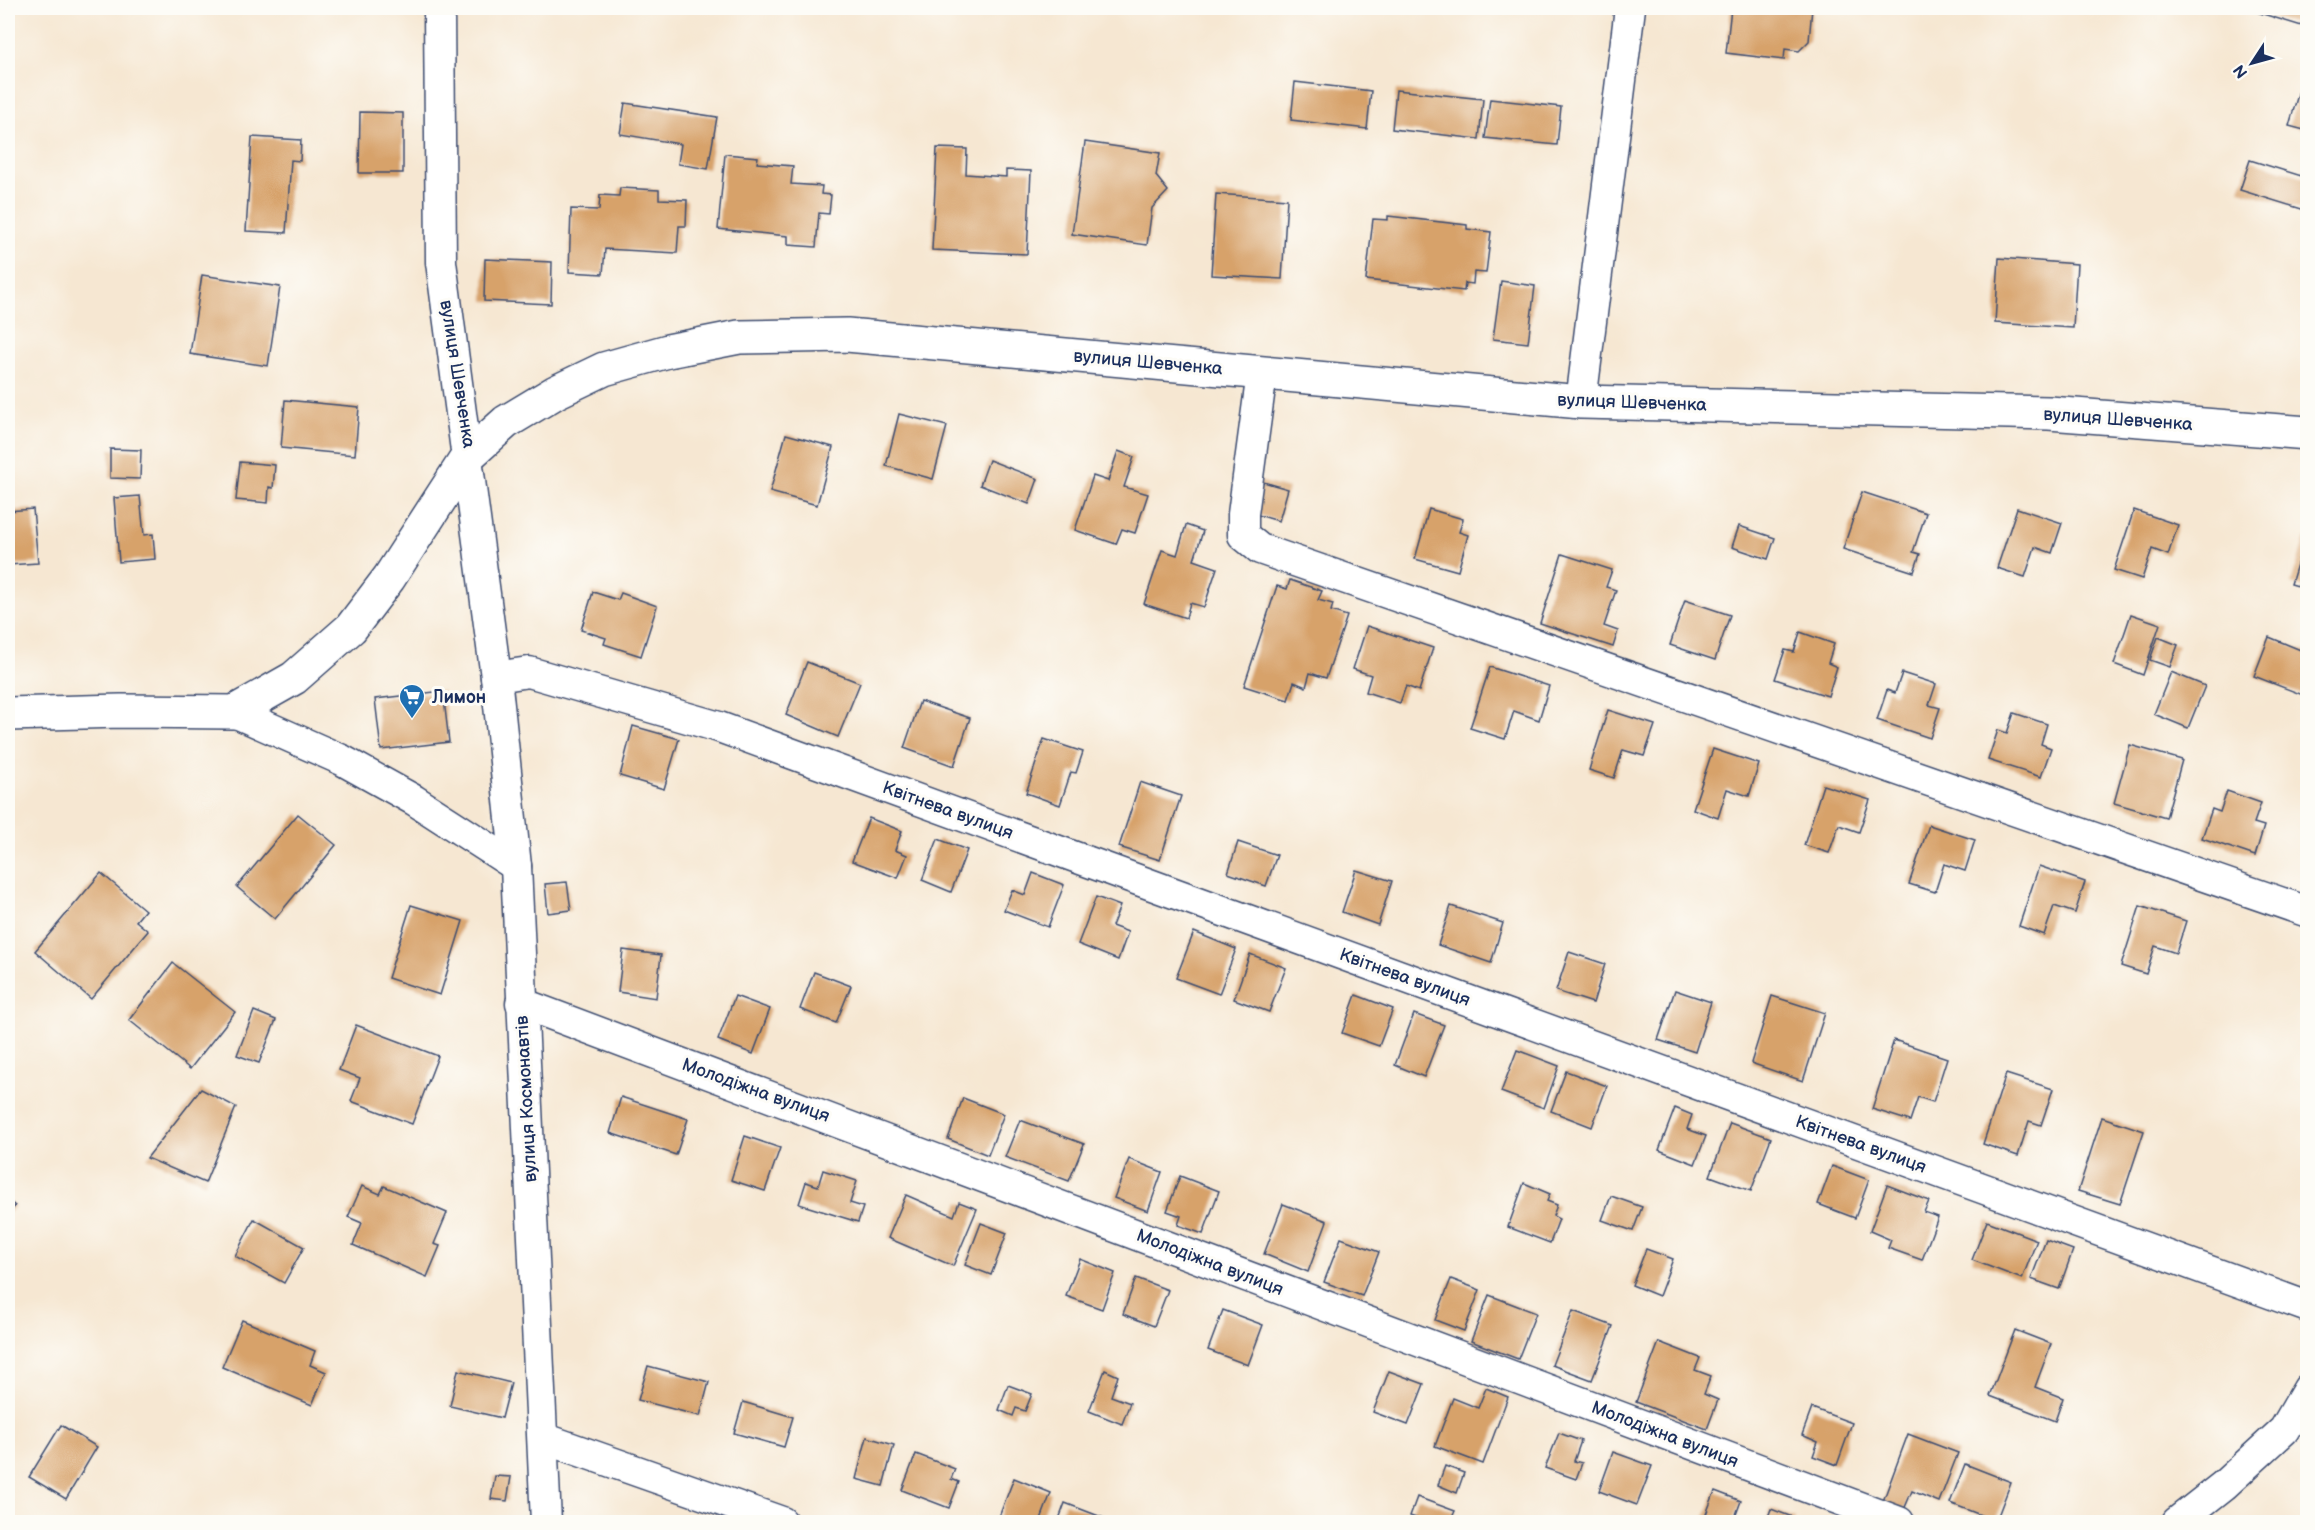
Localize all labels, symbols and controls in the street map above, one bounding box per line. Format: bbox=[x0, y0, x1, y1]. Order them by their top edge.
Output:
north arrow bbox=[2222, 33, 2282, 93]
text: N bbox=[2230, 60, 2252, 81]
street label: вулиця Шевченка bbox=[435, 298, 480, 450]
street label: вулиця Шевченка bbox=[1072, 346, 1224, 380]
street label: вулиця Шевченка bbox=[1557, 389, 1708, 416]
street label: вулиця Шевченка bbox=[2043, 404, 2194, 435]
supermarket icon: Лимон bbox=[397, 682, 427, 720]
place label: Лимон bbox=[431, 687, 486, 708]
street label: Квітнева вулиця bbox=[880, 777, 1016, 844]
street label: Квітнева вулиця bbox=[1337, 944, 1473, 1011]
street label: вулиця Космонавтів bbox=[512, 1014, 541, 1183]
street label: Молодіжна вулиця bbox=[679, 1054, 833, 1127]
street label: Квітнева вулиця bbox=[1793, 1111, 1929, 1178]
street label: Молодіжна вулиця bbox=[1133, 1225, 1286, 1300]
street label: Молодіжна вулиця bbox=[1588, 1397, 1741, 1472]

